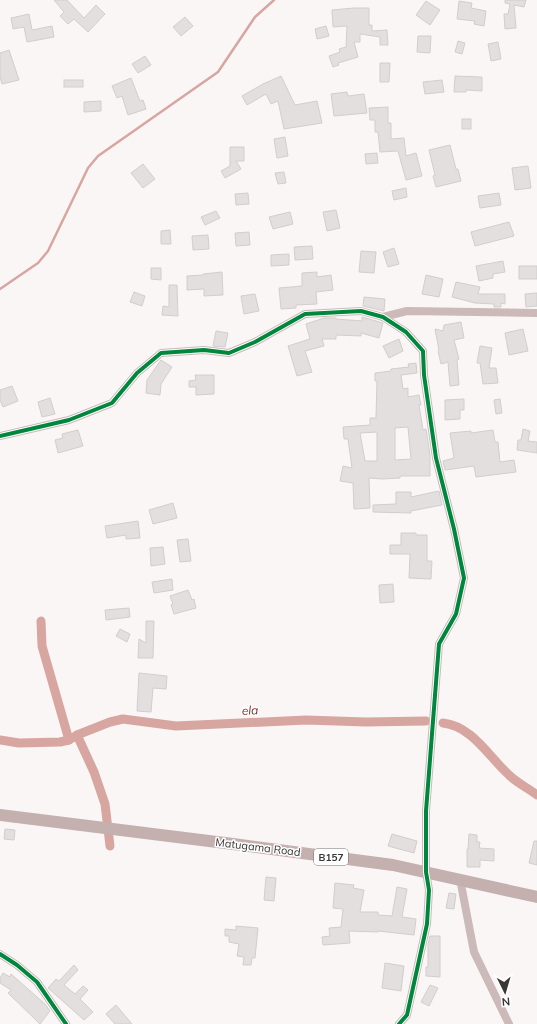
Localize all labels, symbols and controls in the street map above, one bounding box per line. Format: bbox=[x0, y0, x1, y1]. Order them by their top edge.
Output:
water label: ela bbox=[241, 702, 259, 718]
street label: Matugama Road bbox=[215, 835, 301, 859]
road number: B157 bbox=[314, 849, 348, 865]
north arrow bbox=[485, 972, 525, 1012]
text: N bbox=[501, 995, 511, 1009]

